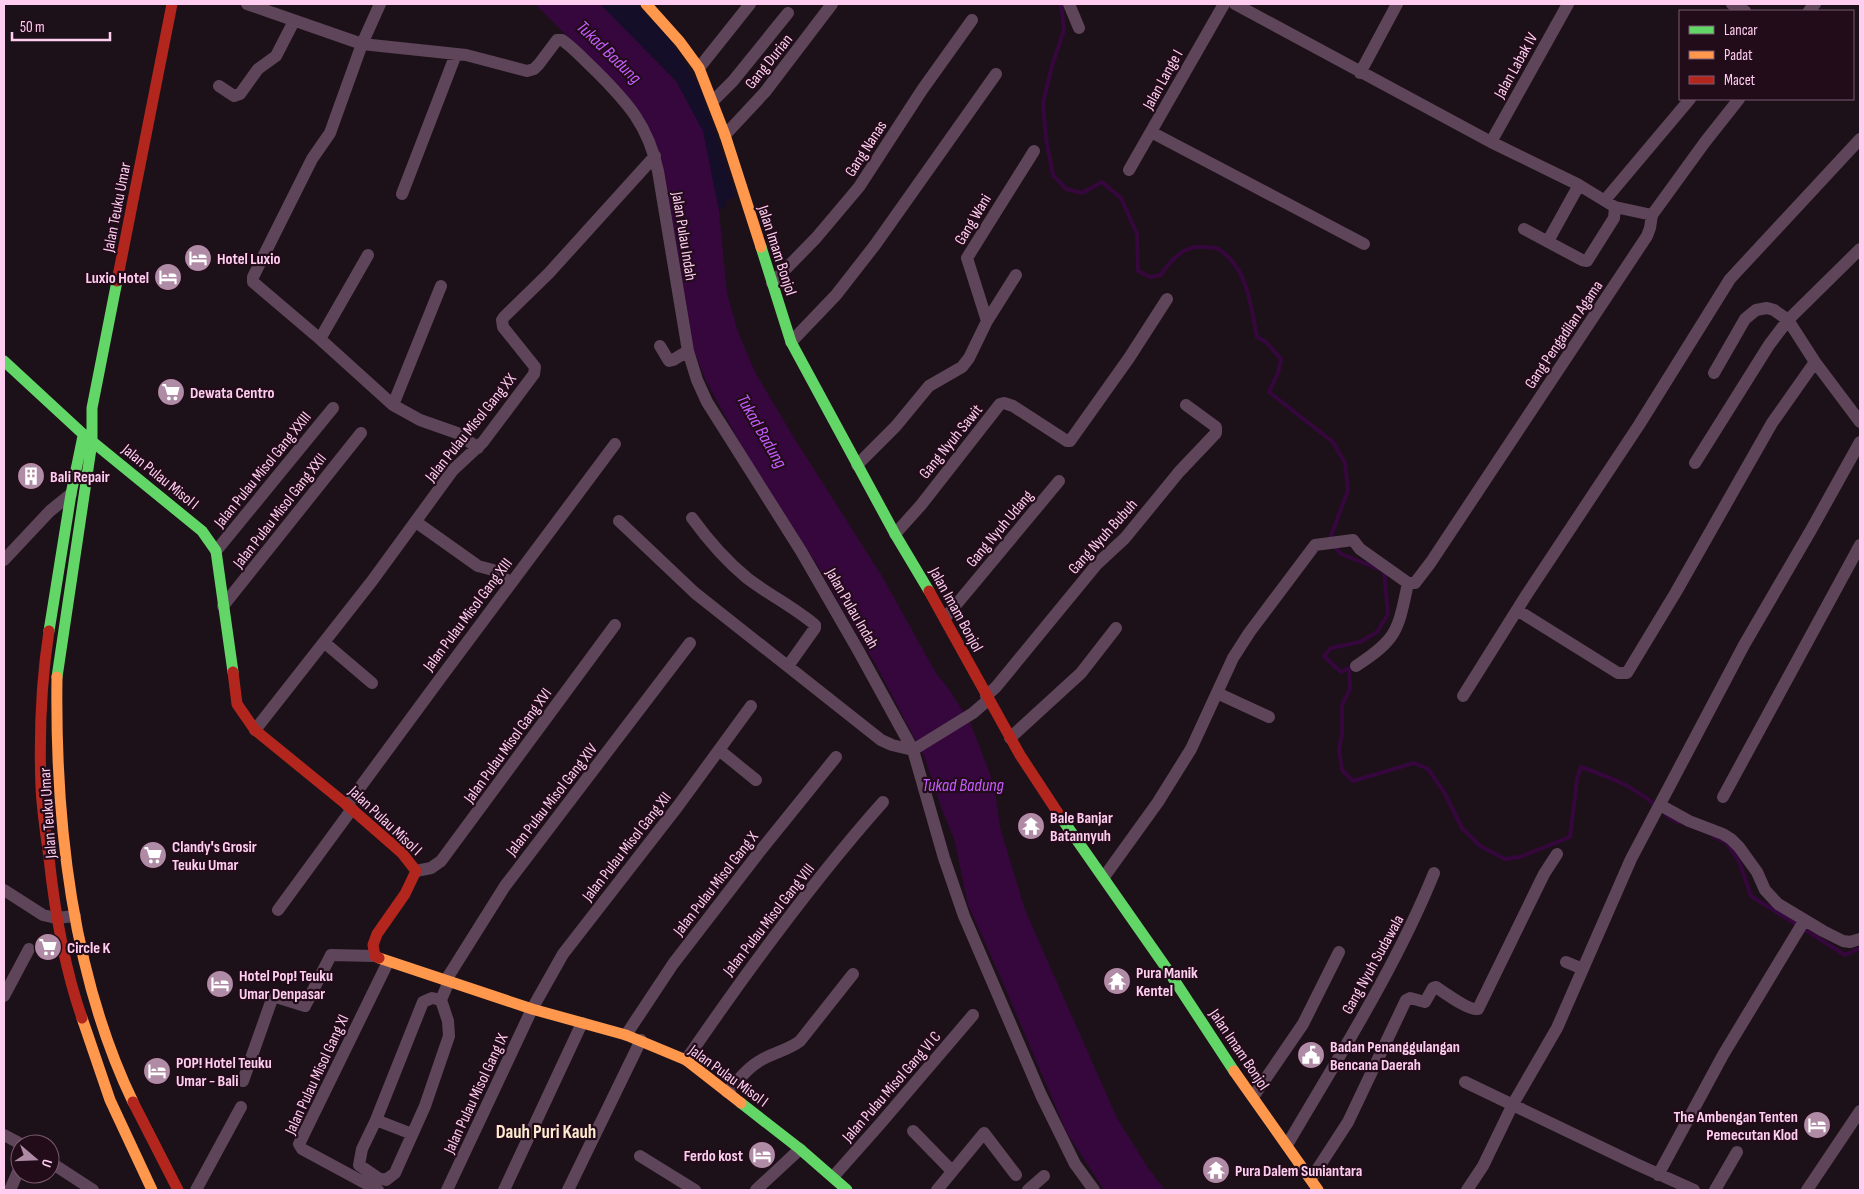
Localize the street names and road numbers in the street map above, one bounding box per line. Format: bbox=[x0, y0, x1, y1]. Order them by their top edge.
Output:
street label: Jalan Labak IV bbox=[1490, 29, 1542, 103]
street label: Gang Durian bbox=[741, 31, 797, 93]
street label: Jalan Lange I bbox=[1139, 47, 1187, 114]
street label: Gang Nanas bbox=[841, 117, 891, 180]
street label: Jalan Teuku Umar bbox=[99, 161, 136, 255]
street label: Jalan Pulau Indah bbox=[667, 190, 700, 282]
street label: Gang Wani bbox=[951, 191, 996, 249]
street label: Jalan Imam Bonjol bbox=[753, 202, 800, 298]
street label: Gang Pengadilan Agama bbox=[1521, 277, 1607, 392]
street label: Jalan Pulau Misol Gang XX bbox=[421, 370, 521, 487]
street label: Gang Nyuh Sawit bbox=[915, 401, 987, 483]
street label: Jalan Pulau Misol Gang XXIII bbox=[209, 407, 315, 531]
street label: Jalan Pulau Misol I bbox=[117, 440, 202, 514]
street label: Jalan Pulau Misol Gang XXII bbox=[228, 449, 330, 571]
street label: Gang Nyuh Udang bbox=[963, 487, 1038, 571]
street label: Gang Nyuh Bubuh bbox=[1065, 496, 1142, 578]
street label: Jalan Pulau Misol Gang XIII bbox=[419, 555, 517, 676]
street label: Jalan Imam Bonjol bbox=[924, 563, 987, 655]
street label: Jalan Pulau Indah bbox=[821, 564, 882, 652]
street label: Jalan Pulau Misol Gang XVI bbox=[460, 685, 556, 808]
street label: Jalan Pulau Misol Gang XIV bbox=[502, 739, 602, 861]
street label: Jalan Teuku Umar bbox=[36, 767, 61, 860]
street label: Jalan Pulau Misol I bbox=[344, 782, 426, 860]
street label: Jalan Pulau Misol Gang XII bbox=[578, 789, 676, 906]
street label: Jalan Pulau Misol Gang X bbox=[669, 828, 763, 941]
street label: Jalan Pulau Misol Gang VIII bbox=[719, 860, 819, 981]
street label: Gang Nyuh Sudawala bbox=[1338, 912, 1408, 1018]
street label: Jalan Imam Bonjol bbox=[1204, 1005, 1273, 1094]
street label: Jalan Pulau Misol Gang XI bbox=[281, 1012, 353, 1138]
street label: Jalan Pulau Misol Gang VI C bbox=[838, 1027, 946, 1147]
street label: Jalan Pulau Misol Gang IX bbox=[440, 1030, 513, 1157]
street label: Jalan Pulau Misol I bbox=[684, 1040, 771, 1111]

